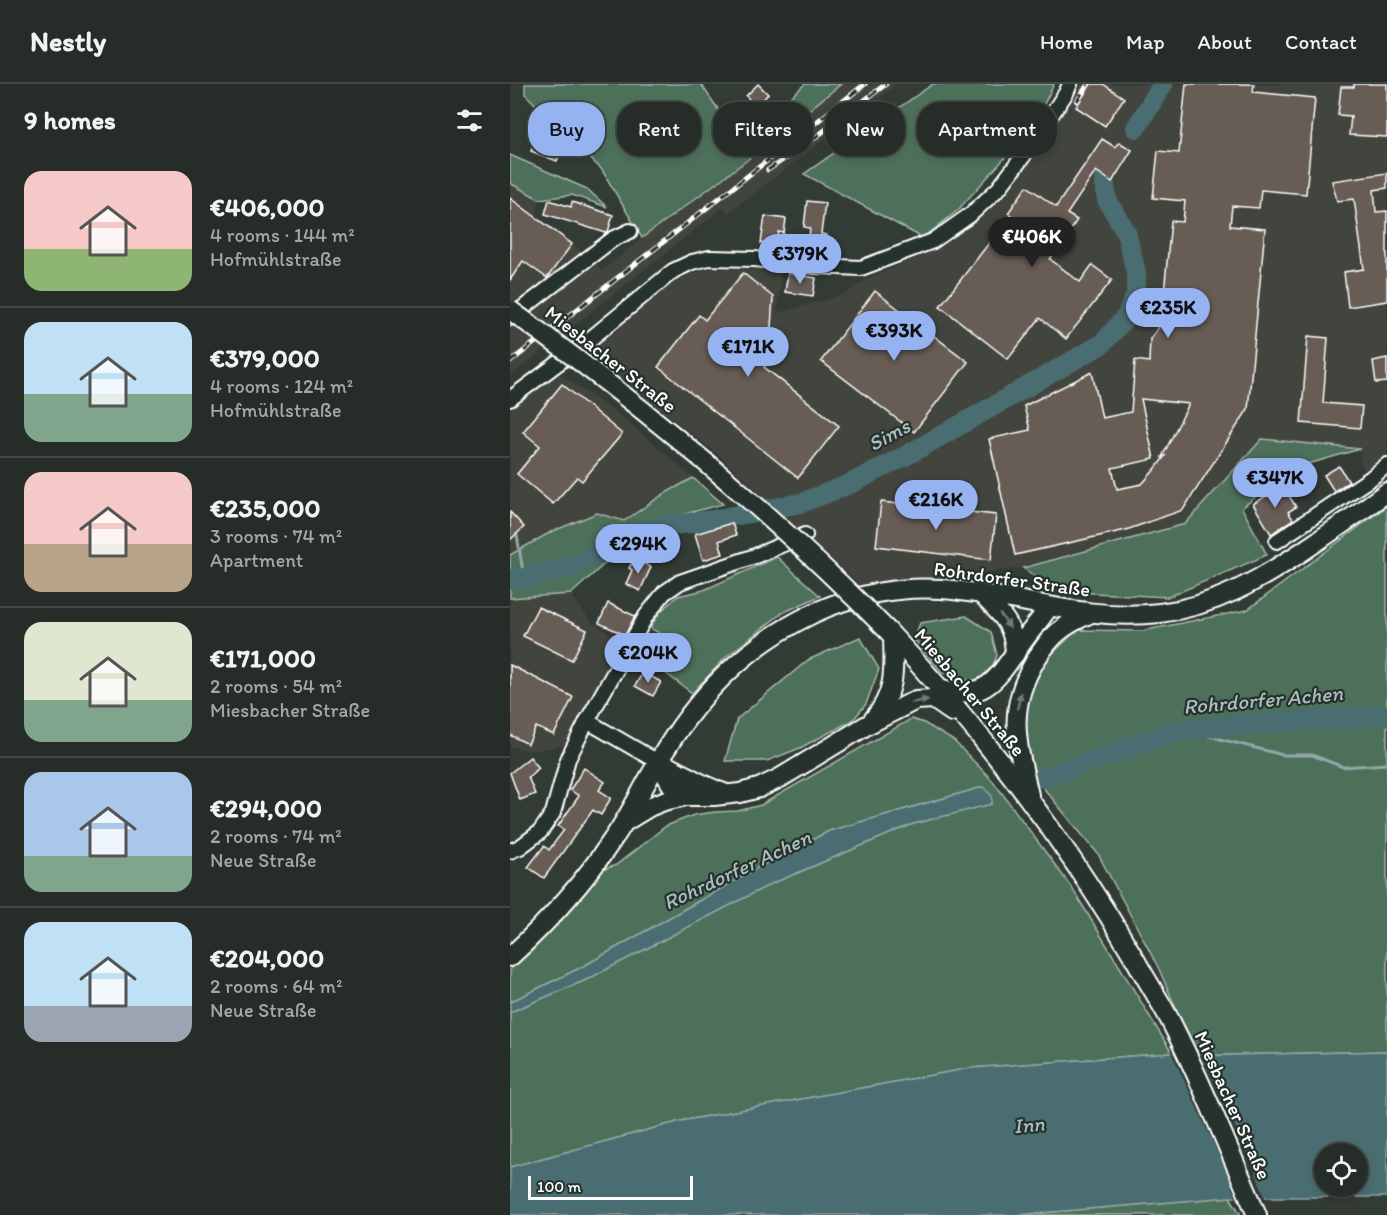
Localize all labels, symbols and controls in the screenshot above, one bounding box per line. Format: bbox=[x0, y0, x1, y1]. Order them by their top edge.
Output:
text: Nestly bbox=[30, 24, 106, 58]
text: Home bbox=[1040, 29, 1093, 54]
text: Map bbox=[1126, 29, 1165, 54]
text: About bbox=[1198, 29, 1252, 54]
text: Contact bbox=[1285, 29, 1357, 54]
chip: Buy bbox=[528, 102, 605, 156]
chip: Rent bbox=[617, 102, 701, 156]
chip: Filters bbox=[713, 102, 813, 156]
chip: New bbox=[825, 102, 905, 156]
chip: Apartment bbox=[917, 102, 1057, 156]
text: 9 homes bbox=[24, 104, 116, 136]
icon: filters bbox=[453, 104, 486, 137]
text: €406,000 bbox=[210, 191, 324, 223]
icon: home bbox=[72, 195, 144, 267]
pin: €406K bbox=[990, 217, 1074, 268]
text: 4 rooms · 144 m² bbox=[210, 223, 355, 247]
text: €406K bbox=[1002, 224, 1062, 248]
pin: €379K bbox=[758, 234, 842, 285]
text: €379K bbox=[772, 241, 828, 265]
text: Hofmühlstraße bbox=[210, 247, 342, 271]
pin: €235K bbox=[1126, 288, 1210, 339]
text: €235K bbox=[1140, 295, 1196, 319]
street label: Miesbacher Straße bbox=[540, 300, 682, 418]
pin: €393K bbox=[852, 311, 936, 362]
text: €393K bbox=[866, 318, 922, 342]
pin: €171K bbox=[706, 327, 790, 378]
text: €171K bbox=[722, 334, 774, 358]
text: €379,000 bbox=[210, 342, 320, 374]
icon: home bbox=[72, 346, 144, 418]
text: 4 rooms · 124 m² bbox=[210, 374, 353, 398]
text: Hofmühlstraße bbox=[210, 398, 342, 422]
water label: Sims bbox=[863, 412, 916, 456]
pin: €347K bbox=[1233, 458, 1317, 509]
text: €347K bbox=[1246, 465, 1304, 489]
pin: €216K bbox=[894, 480, 978, 531]
text: €216K bbox=[909, 487, 963, 511]
text: €235,000 bbox=[210, 492, 321, 524]
icon: home bbox=[72, 496, 144, 568]
text: 3 rooms · 74 m² bbox=[210, 524, 342, 548]
pin: €294K bbox=[596, 524, 680, 575]
text: €294K bbox=[609, 531, 667, 555]
text: Apartment bbox=[210, 548, 303, 572]
street label: Rohrdorfer Straße bbox=[932, 556, 1092, 602]
one-way arrow bbox=[999, 613, 1011, 629]
street label: Miesbacher Straße bbox=[909, 623, 1031, 761]
pin: €204K bbox=[606, 633, 690, 684]
text: €204K bbox=[618, 640, 678, 664]
text: €171,000 bbox=[210, 642, 316, 674]
icon: home bbox=[72, 646, 144, 718]
text: 2 rooms · 54 m² bbox=[210, 674, 342, 698]
water label: Rohrdorfer Achen bbox=[1182, 680, 1345, 719]
one-way arrow bbox=[1015, 691, 1024, 710]
one-way arrow bbox=[911, 696, 930, 705]
text: Miesbacher Straße bbox=[210, 698, 370, 722]
text: €294,000 bbox=[210, 792, 322, 824]
icon: home bbox=[72, 796, 144, 868]
text: 2 rooms · 74 m² bbox=[210, 824, 342, 848]
water label: Rohrdorfer Achen bbox=[659, 824, 816, 915]
text: Neue Straße bbox=[210, 848, 317, 872]
text: €204,000 bbox=[210, 942, 324, 974]
icon: home bbox=[72, 946, 144, 1018]
text: 2 rooms · 64 m² bbox=[210, 974, 342, 998]
text: Neue Straße bbox=[210, 998, 317, 1022]
street label: Miesbacher Straße bbox=[1189, 1027, 1277, 1183]
water label: Inn bbox=[1012, 1111, 1046, 1138]
map controls bbox=[1314, 1143, 1368, 1197]
button: locate bbox=[1314, 1143, 1368, 1197]
scale bar bbox=[528, 1173, 693, 1200]
text: 100 m bbox=[537, 1177, 581, 1196]

